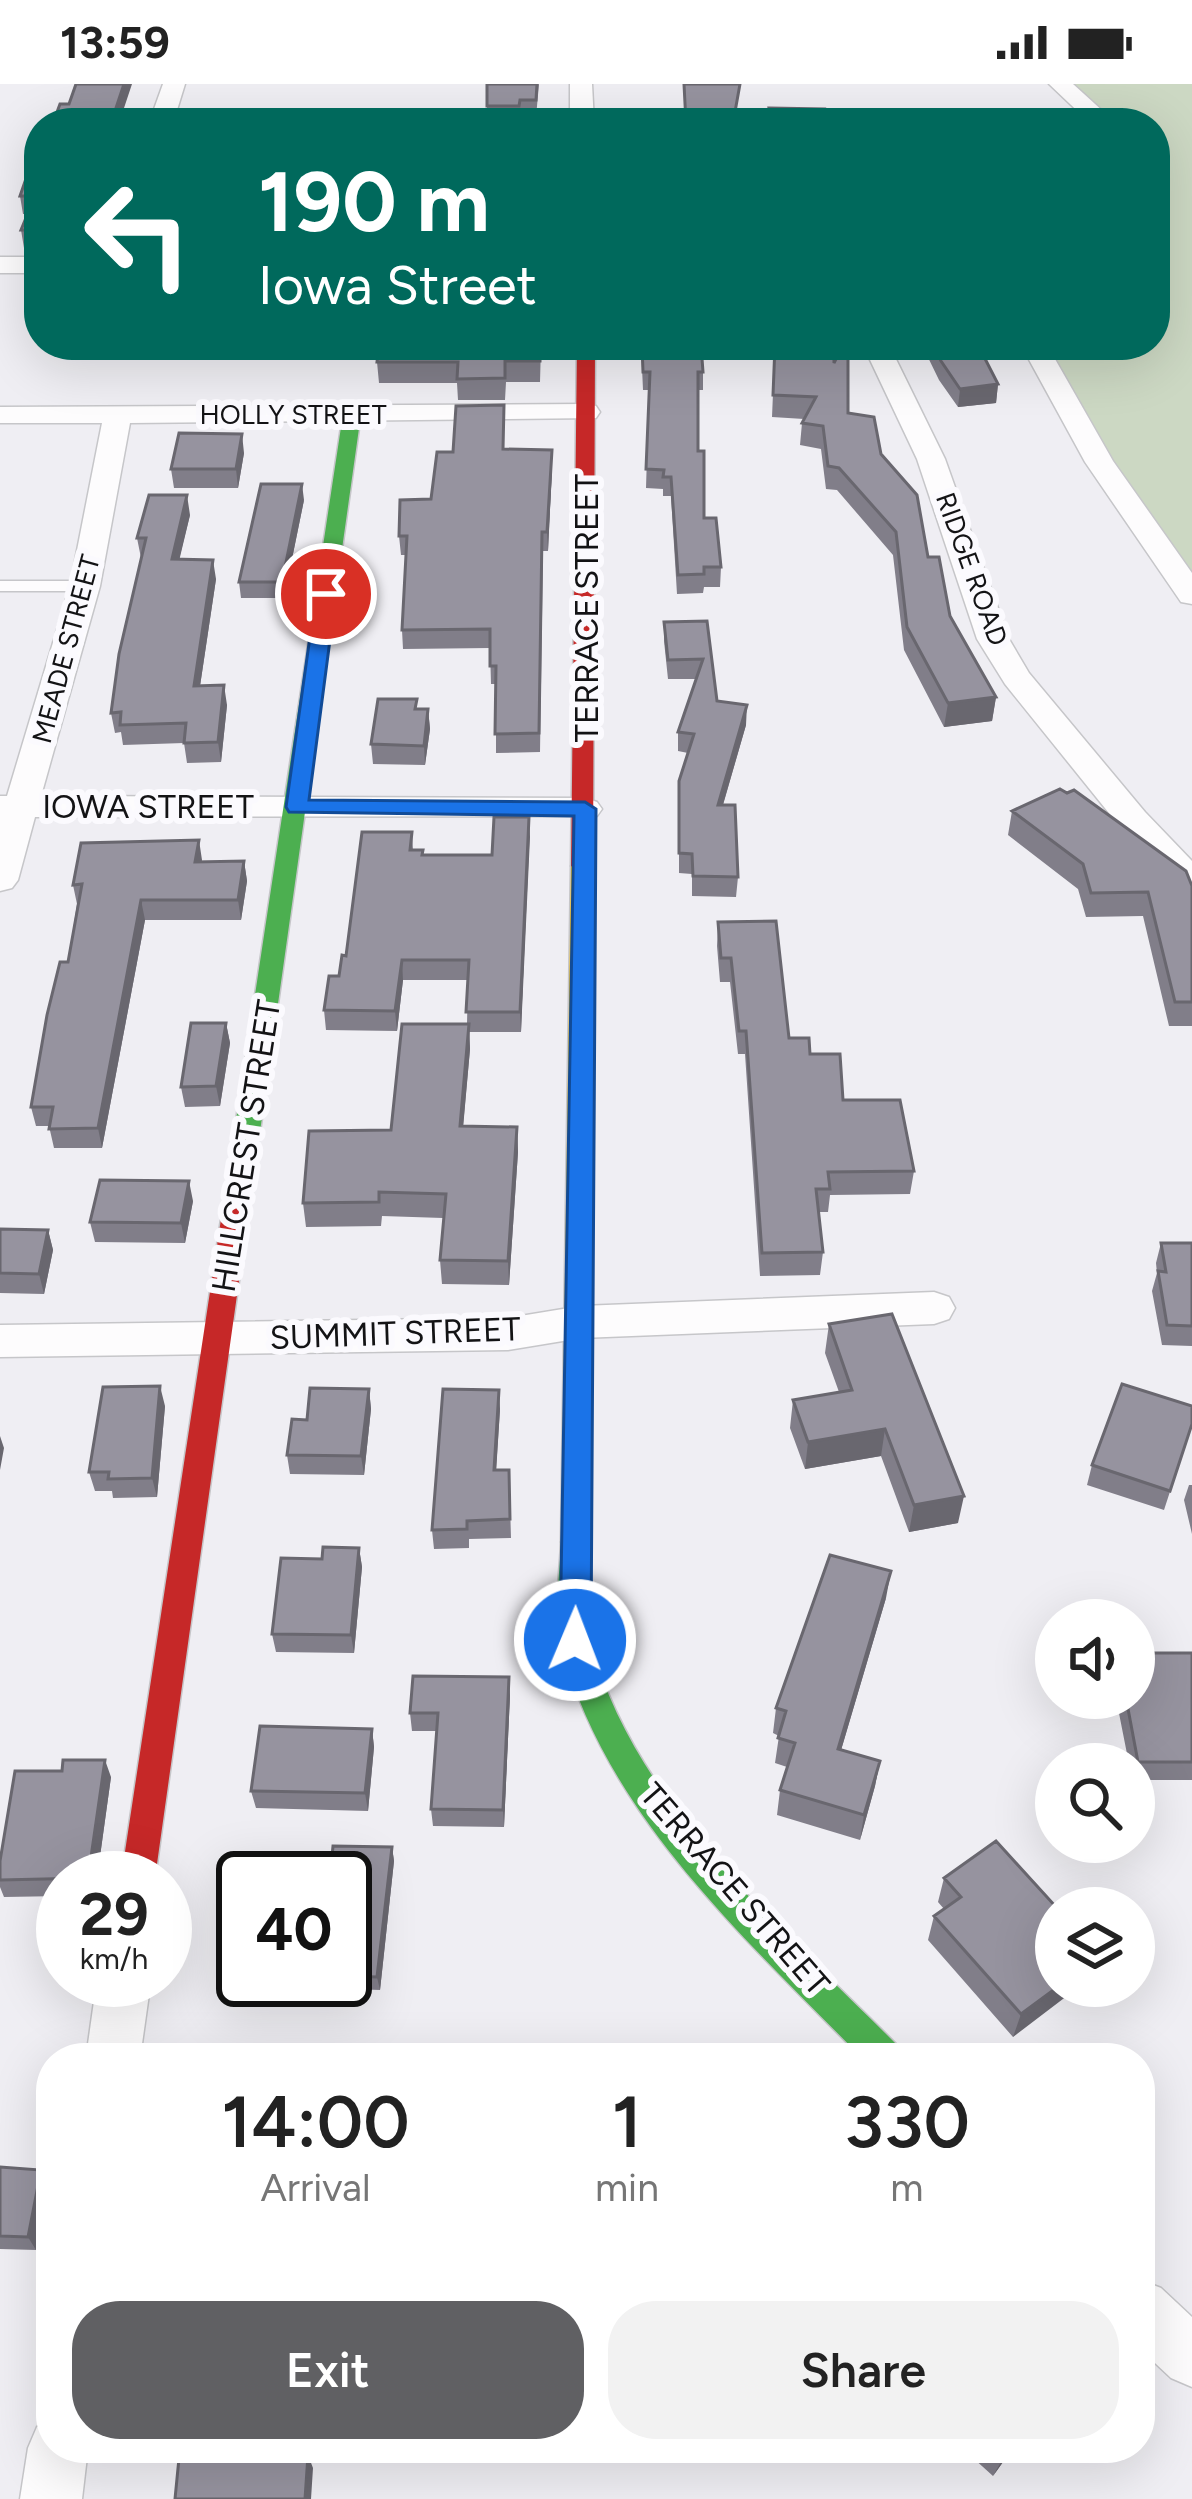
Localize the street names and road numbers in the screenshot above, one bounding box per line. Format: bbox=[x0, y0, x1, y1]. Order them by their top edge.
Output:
street label: HOLLY STREET bbox=[199, 398, 387, 431]
street label: TERRACE STREET bbox=[567, 474, 606, 742]
street label: RIDGE ROAD bbox=[929, 488, 1015, 650]
street label: MEADE STREET bbox=[25, 551, 107, 747]
street label: IOWA STREET bbox=[42, 787, 254, 826]
street label: HILLCREST STREET bbox=[204, 997, 288, 1295]
street label: SUMMIT STREET bbox=[269, 1309, 521, 1357]
street label: TERRACE STREET bbox=[632, 1775, 838, 2003]

